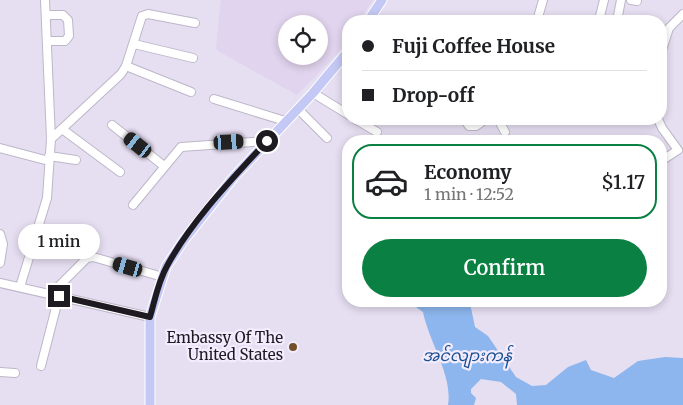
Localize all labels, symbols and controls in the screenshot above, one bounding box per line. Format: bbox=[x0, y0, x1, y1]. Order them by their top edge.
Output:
map controls bbox=[278, 15, 328, 65]
button: locate bbox=[278, 15, 328, 65]
text: Fuji Coffee House bbox=[392, 34, 555, 58]
text: Drop-off bbox=[392, 83, 474, 107]
car bbox=[121, 130, 154, 160]
route start bbox=[256, 130, 278, 152]
car bbox=[213, 134, 244, 150]
icon: car bbox=[364, 159, 409, 204]
text: Economy bbox=[424, 160, 512, 184]
text: $1.17 bbox=[601, 170, 645, 194]
text: 1 min · 12:52 bbox=[424, 184, 514, 204]
callout: 1 min bbox=[18, 224, 100, 258]
text: 1 min bbox=[37, 231, 81, 251]
button: Confirm bbox=[362, 239, 647, 297]
car bbox=[111, 256, 144, 278]
route end bbox=[48, 285, 70, 307]
place label: Embassy Of The United States bbox=[166, 328, 283, 364]
marker: Embassy Of The United States bbox=[287, 341, 299, 353]
water label: အင်လျားကန် bbox=[422, 344, 514, 369]

